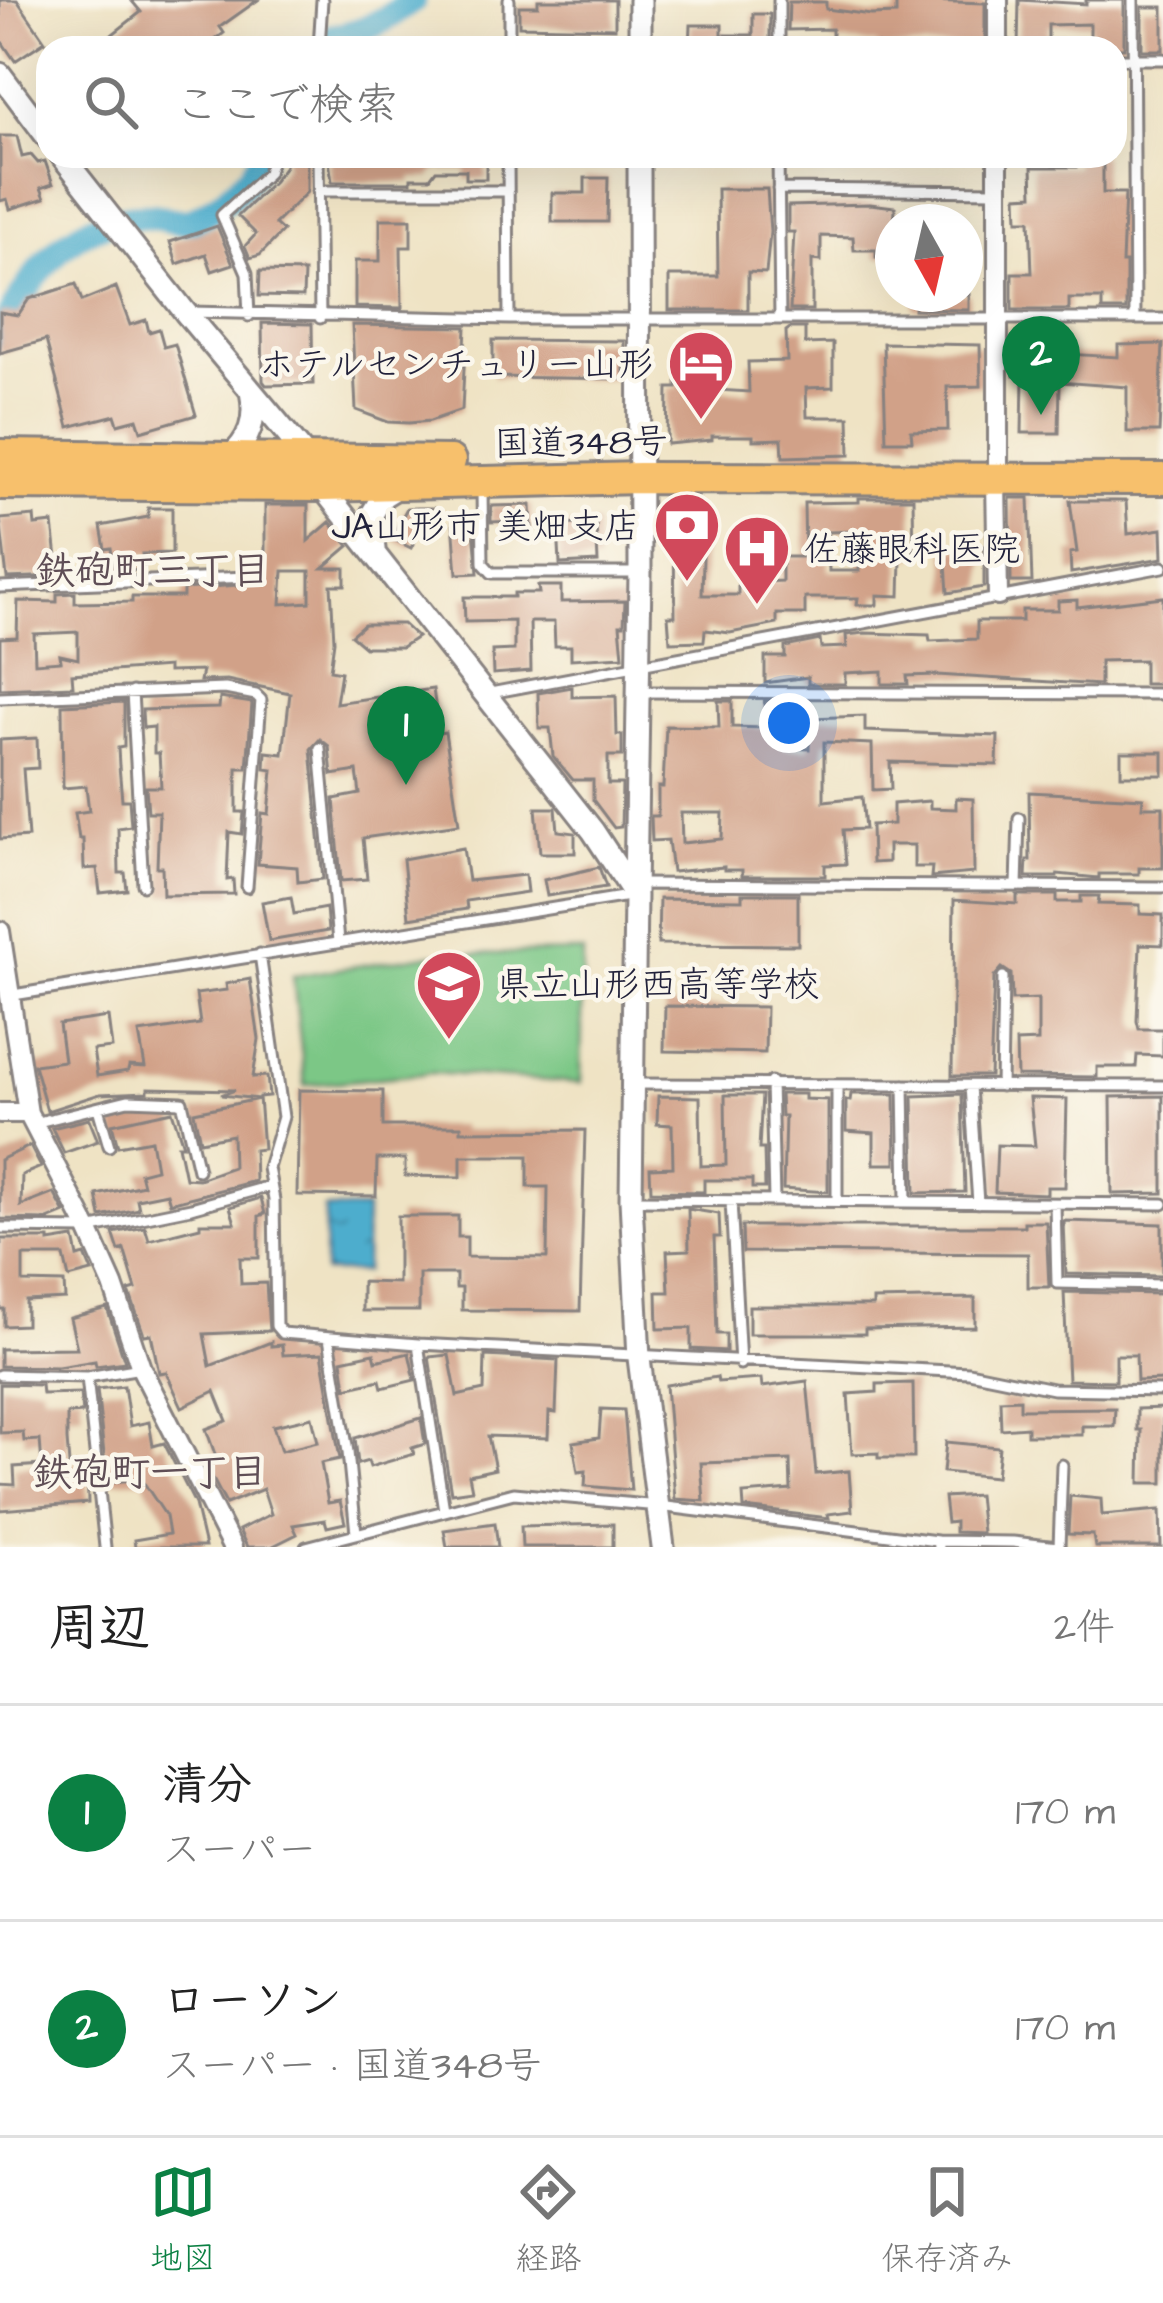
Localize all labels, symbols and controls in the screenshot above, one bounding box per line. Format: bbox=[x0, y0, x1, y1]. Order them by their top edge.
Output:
search box bbox=[36, 36, 1127, 168]
icon: search bbox=[78, 69, 144, 135]
text: ここで検索 bbox=[174, 75, 399, 137]
north arrow bbox=[875, 204, 983, 312]
pin: 2 bbox=[1002, 316, 1080, 415]
hotel icon: ホテルセンチュリー山形 bbox=[666, 328, 736, 422]
place label: ホテルセンチュリー山形 bbox=[259, 340, 654, 391]
street label: 国道348号 bbox=[494, 416, 669, 471]
bank icon: JA山形市 美畑支店 bbox=[652, 490, 722, 584]
place label: JA山形市 美畑支店 bbox=[331, 502, 640, 553]
hospital icon: 佐藤眼科医院 bbox=[722, 513, 792, 607]
place label: 佐藤眼科医院 bbox=[804, 525, 1020, 576]
district label: 鉄砲町三丁目 bbox=[36, 545, 270, 599]
pin: 1 bbox=[367, 686, 445, 785]
your location bbox=[759, 693, 819, 753]
school or university icon: 県立山形西高等学校 bbox=[414, 948, 484, 1042]
place label: 県立山形西高等学校 bbox=[496, 960, 820, 1011]
district label: 鉄砲町一丁目 bbox=[33, 1447, 267, 1501]
text: 周辺 bbox=[48, 1594, 150, 1665]
text: 2件 bbox=[1054, 1602, 1115, 1656]
text: 清分 bbox=[162, 1755, 252, 1817]
text: 1 bbox=[85, 1786, 90, 1840]
text: 170 m bbox=[1015, 1786, 1115, 1840]
text: スーパー bbox=[162, 1824, 316, 1878]
text: ローソン bbox=[162, 1971, 342, 2033]
text: 2 bbox=[76, 2002, 98, 2056]
text: 170 m bbox=[1015, 2002, 1115, 2056]
text: スーパー · 国道348号 bbox=[162, 2040, 542, 2094]
tab: 地図 bbox=[150, 2159, 216, 2282]
tab: 経路 bbox=[515, 2159, 581, 2282]
tab: 保存済み bbox=[881, 2159, 1013, 2282]

